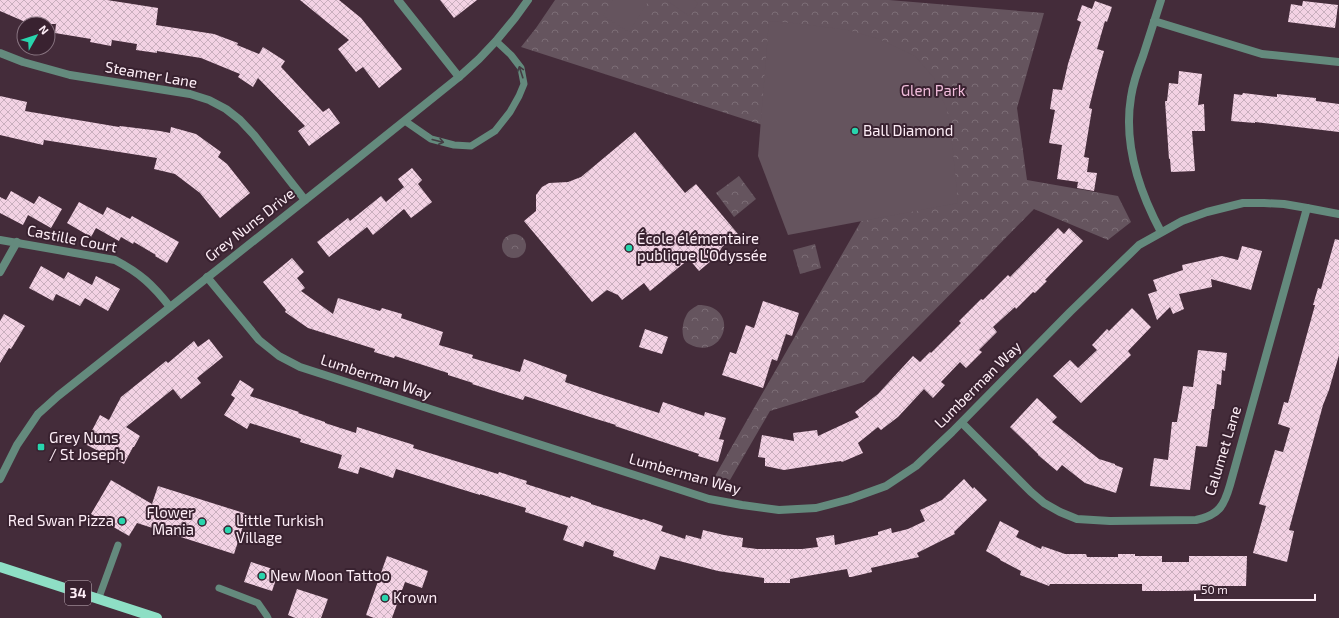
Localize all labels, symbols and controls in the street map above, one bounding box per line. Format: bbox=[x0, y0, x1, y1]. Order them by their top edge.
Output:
north arrow bbox=[16, 16, 56, 56]
text: N bbox=[37, 22, 52, 37]
street label: Steamer Lane bbox=[104, 57, 199, 91]
one-way arrow bbox=[517, 65, 524, 78]
park label: Glen Park bbox=[901, 81, 966, 99]
place label: Ball Diamond bbox=[863, 121, 953, 139]
marker: Ball Diamond bbox=[850, 126, 860, 136]
one-way arrow bbox=[431, 137, 444, 145]
street label: Grey Nuns Drive bbox=[201, 184, 298, 265]
street label: Castille Court bbox=[26, 220, 119, 256]
place label: École élémentaire publique L'Odyssée bbox=[637, 229, 767, 264]
marker: École élémentaire publique L'Odyssée bbox=[624, 243, 634, 253]
street label: Lumberman Way bbox=[930, 337, 1025, 431]
street label: Lumberman Way bbox=[319, 350, 434, 402]
street label: Calumet Lane bbox=[1200, 404, 1244, 498]
place label: Grey Nuns / St Joseph bbox=[49, 428, 124, 463]
marker: Grey Nuns / St Joseph bbox=[36, 442, 46, 452]
street label: Lumberman Way bbox=[627, 448, 743, 498]
place label: Flower Mania bbox=[147, 503, 194, 538]
place label: Red Swan Pizza bbox=[8, 511, 114, 529]
place label: Little Turkish Village bbox=[236, 511, 324, 546]
marker: Red Swan Pizza bbox=[117, 516, 127, 526]
marker: Flower Mania bbox=[197, 517, 207, 527]
marker: Little Turkish Village bbox=[223, 525, 233, 535]
place label: New Moon Tattoo bbox=[270, 566, 390, 584]
marker: New Moon Tattoo bbox=[257, 571, 267, 581]
scale bar bbox=[1195, 576, 1315, 602]
road number: 34 bbox=[65, 581, 91, 605]
text: 50 m bbox=[1201, 582, 1228, 596]
place label: Krown bbox=[393, 588, 437, 606]
marker: Krown bbox=[380, 593, 390, 603]

